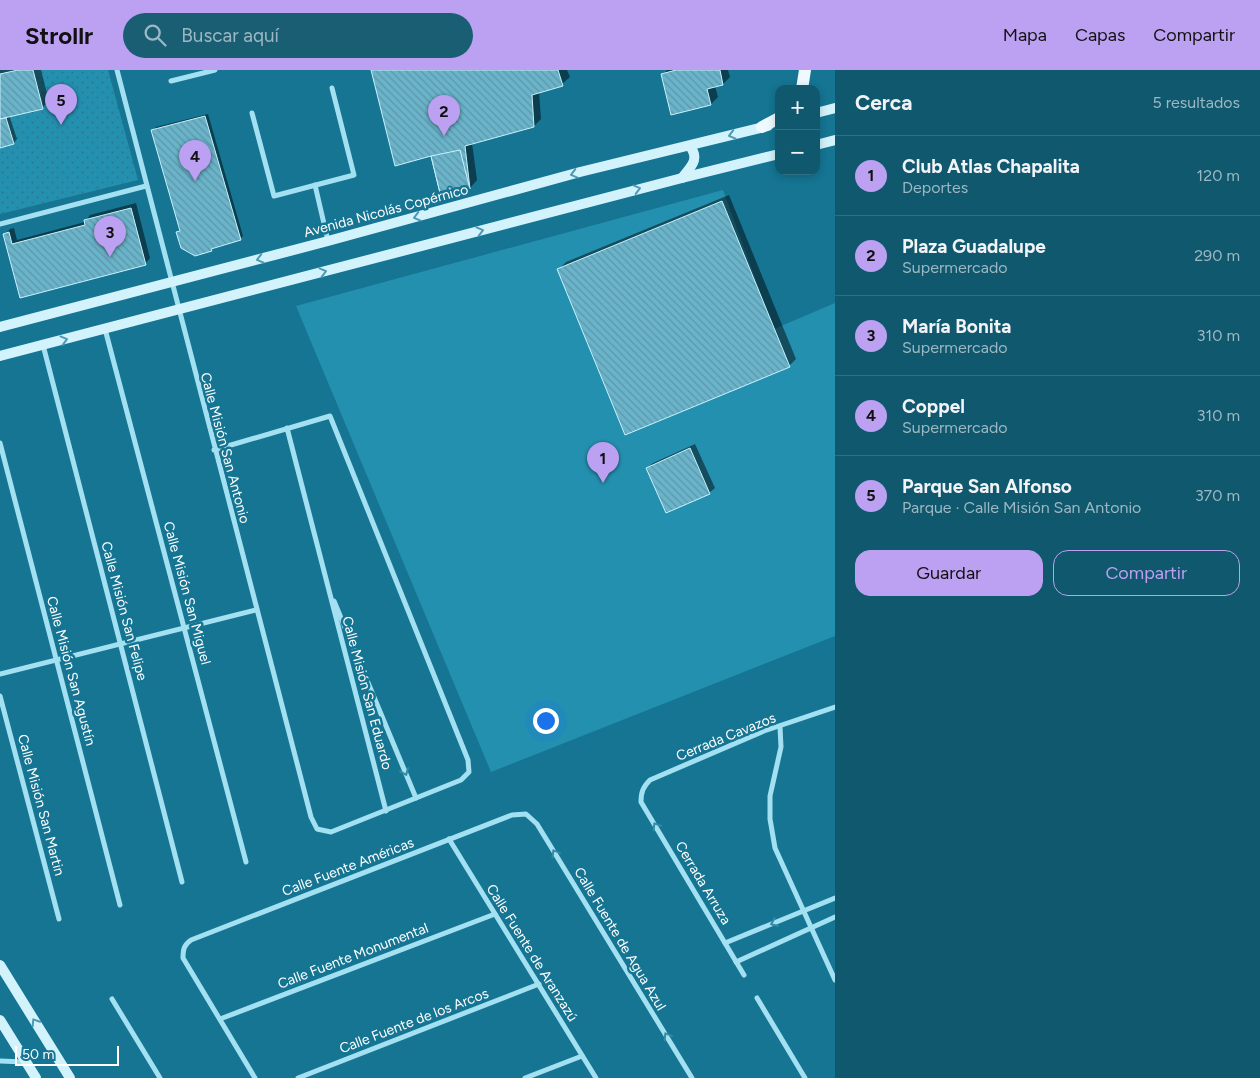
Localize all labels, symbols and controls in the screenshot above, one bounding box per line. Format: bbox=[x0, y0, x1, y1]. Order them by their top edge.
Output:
search box bbox=[123, 13, 473, 58]
text: Strollr bbox=[25, 21, 93, 50]
icon: search bbox=[141, 21, 169, 49]
text: Buscar aquí bbox=[181, 24, 279, 47]
text: Mapa bbox=[1003, 24, 1047, 46]
text: Capas bbox=[1075, 24, 1125, 46]
text: Compartir bbox=[1153, 24, 1235, 46]
pin: 5 bbox=[45, 84, 77, 125]
map controls bbox=[775, 85, 820, 175]
button: + bbox=[775, 85, 820, 130]
text: Cerca bbox=[855, 90, 912, 115]
text: 5 resultados bbox=[1153, 93, 1240, 112]
pin: 2 bbox=[428, 95, 460, 136]
one-way arrow bbox=[727, 129, 736, 140]
button: − bbox=[775, 130, 820, 175]
pin: 4 bbox=[179, 140, 211, 181]
text: Club Atlas Chapalita bbox=[902, 155, 1080, 178]
text: 1 bbox=[868, 166, 874, 185]
text: 120 m bbox=[1197, 166, 1240, 185]
one-way arrow bbox=[569, 168, 578, 179]
text: Deportes bbox=[902, 178, 968, 197]
street label: Avenida Nicolás Copérnico bbox=[302, 181, 470, 241]
one-way arrow bbox=[633, 185, 641, 195]
one-way arrow bbox=[413, 211, 422, 222]
pin: 3 bbox=[94, 216, 126, 257]
one-way arrow bbox=[476, 226, 485, 237]
text: Plaza Guadalupe bbox=[902, 235, 1046, 258]
text: 2 bbox=[866, 246, 876, 265]
text: 290 m bbox=[1194, 246, 1240, 265]
one-way arrow bbox=[256, 253, 265, 264]
text: Supermercado bbox=[902, 258, 1008, 277]
one-way arrow bbox=[318, 267, 327, 278]
text: María Bonita bbox=[902, 315, 1011, 338]
text: 3 bbox=[867, 326, 875, 345]
text: 310 m bbox=[1197, 326, 1240, 345]
one-way arrow bbox=[60, 335, 69, 346]
text: Supermercado bbox=[902, 338, 1008, 357]
street label: Calle Misión San Antonio bbox=[197, 371, 253, 525]
text: Coppel bbox=[902, 395, 965, 418]
text: 4 bbox=[866, 406, 876, 425]
text: 310 m bbox=[1197, 406, 1240, 425]
text: Supermercado bbox=[902, 418, 1008, 437]
pin: 1 bbox=[587, 442, 619, 483]
text: Parque San Alfonso bbox=[902, 475, 1072, 498]
text: 5 bbox=[866, 486, 876, 505]
text: 370 m bbox=[1195, 486, 1240, 505]
text: Parque · Calle Misión San Antonio bbox=[902, 498, 1141, 517]
street label: Calle Misión San Miguel bbox=[160, 520, 214, 666]
street label: Calle Misión San Felipe bbox=[97, 540, 151, 683]
button: Guardar bbox=[855, 550, 1043, 596]
button: Compartir bbox=[1053, 550, 1240, 596]
street label: Calle Misión San Agustín bbox=[43, 594, 99, 748]
street label: Calle Misión San Eduardo bbox=[338, 614, 396, 772]
your location bbox=[533, 708, 559, 734]
street label: Cerrada Cavazos bbox=[674, 709, 778, 765]
street label: Calle Misión San Martin bbox=[14, 732, 68, 878]
one-way arrow bbox=[400, 768, 410, 776]
one-way arrow bbox=[652, 822, 662, 831]
street label: Calle Fuente Américas bbox=[280, 834, 416, 900]
street label: Cerrada Arruza bbox=[672, 838, 734, 928]
one-way arrow bbox=[551, 849, 561, 858]
street label: Calle Fuente de Agua Azul bbox=[570, 864, 670, 1014]
street label: Calle Fuente de Aranzazú bbox=[483, 881, 581, 1025]
one-way arrow bbox=[770, 916, 779, 927]
street label: Calle Fuente Monumental bbox=[275, 919, 431, 993]
street label: Calle Fuente de los Arcos bbox=[337, 985, 491, 1057]
one-way arrow bbox=[31, 1018, 41, 1027]
one-way arrow bbox=[663, 1033, 673, 1042]
scale bar bbox=[15, 1043, 119, 1066]
text: 50 m bbox=[22, 1046, 54, 1063]

